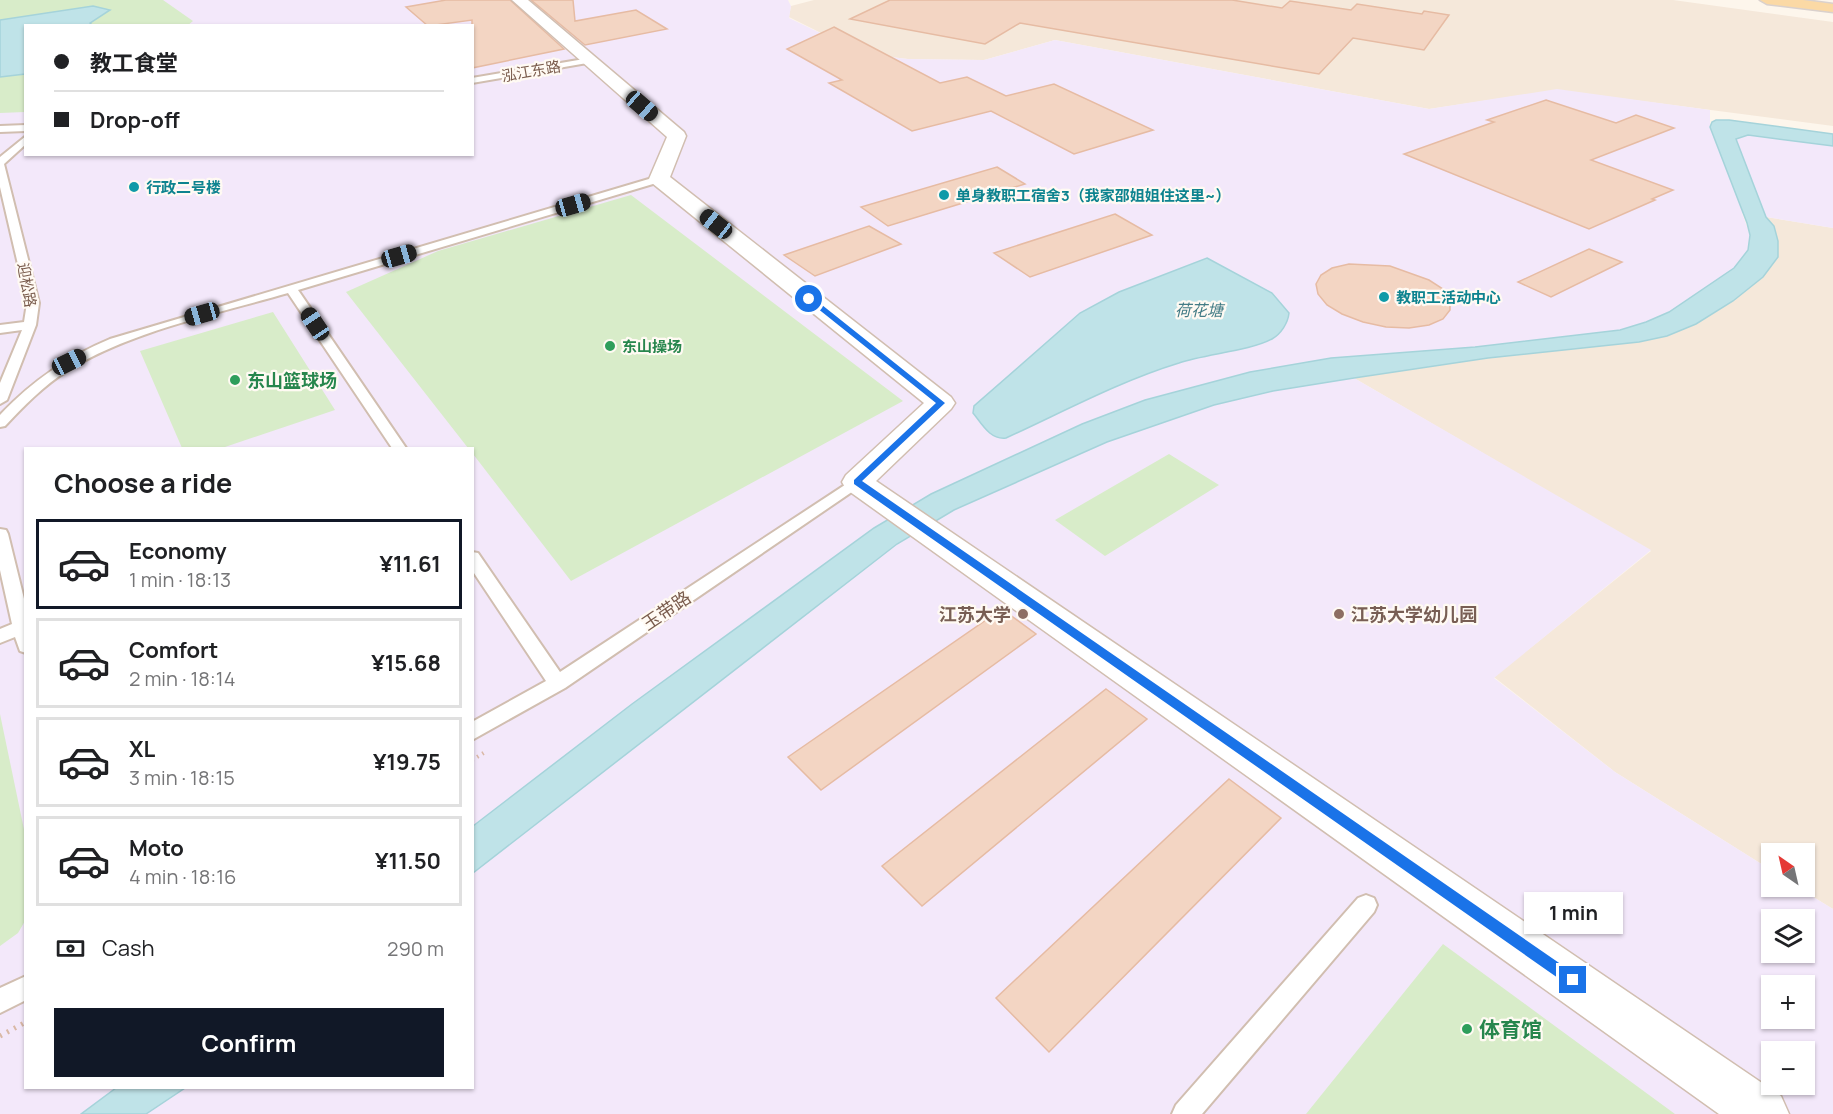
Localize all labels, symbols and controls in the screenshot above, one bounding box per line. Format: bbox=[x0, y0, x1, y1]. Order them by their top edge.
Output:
text: 教工食堂 bbox=[90, 48, 178, 78]
street label: 泓江东路 bbox=[500, 55, 562, 87]
car bbox=[623, 87, 661, 125]
text: Drop-off bbox=[90, 105, 180, 135]
place label: 行政二号楼 bbox=[146, 177, 221, 198]
marker: 行政二号楼 bbox=[127, 180, 141, 194]
place label: 单身教职工宿舍3（我家邵姐姐住这里~） bbox=[956, 185, 1230, 206]
marker: 单身教职工宿舍3（我家邵姐姐住这里~） bbox=[937, 188, 951, 202]
car bbox=[553, 191, 593, 219]
car bbox=[696, 206, 736, 242]
car bbox=[379, 242, 419, 270]
street label: 迎松路 bbox=[13, 261, 41, 309]
route start bbox=[795, 285, 822, 312]
place label: 教职工活动中心 bbox=[1396, 287, 1501, 308]
marker: 教职工活动中心 bbox=[1377, 290, 1391, 304]
water label: 荷花塘 bbox=[1175, 299, 1226, 321]
car bbox=[182, 300, 222, 328]
car bbox=[297, 304, 333, 344]
place label: 东山操场 bbox=[622, 336, 682, 357]
marker: 东山操场 bbox=[603, 339, 617, 353]
car bbox=[49, 346, 89, 378]
place label: 东山篮球场 bbox=[247, 368, 337, 392]
marker: 东山篮球场 bbox=[228, 373, 242, 387]
text: Choose a ride bbox=[54, 464, 232, 501]
text: Economy bbox=[129, 536, 227, 566]
icon: car bbox=[57, 537, 111, 591]
text: ¥11.61 bbox=[379, 549, 441, 579]
text: 1 min · 18:13 bbox=[129, 566, 231, 593]
street label: 玉带路 bbox=[637, 585, 695, 635]
place label: 江苏大学 bbox=[939, 602, 1011, 626]
place label: 江苏大学幼儿园 bbox=[1351, 602, 1477, 626]
marker: 江苏大学 bbox=[1016, 607, 1030, 621]
marker: 江苏大学幼儿园 bbox=[1332, 607, 1346, 621]
text: Comfort bbox=[129, 635, 218, 665]
icon: car bbox=[57, 636, 111, 690]
text: ¥15.68 bbox=[371, 648, 441, 678]
text: 2 min · 18:14 bbox=[129, 665, 235, 692]
text: XL bbox=[129, 734, 155, 764]
icon: car bbox=[57, 735, 111, 789]
text: ¥19.75 bbox=[373, 747, 441, 777]
text: 3 min · 18:15 bbox=[129, 764, 235, 791]
text: Moto bbox=[129, 833, 184, 863]
icon: car bbox=[57, 834, 111, 888]
north arrow bbox=[1761, 843, 1815, 897]
map controls bbox=[1761, 843, 1815, 1095]
text: ¥11.50 bbox=[375, 846, 441, 876]
text: 4 min · 18:16 bbox=[129, 863, 236, 890]
callout: 1 min bbox=[1524, 893, 1622, 935]
text: 1 min bbox=[1549, 899, 1598, 926]
button: layers bbox=[1761, 909, 1815, 963]
icon: cash bbox=[54, 932, 87, 965]
text: Cash bbox=[102, 933, 155, 963]
text: 290 m bbox=[387, 935, 444, 962]
route end bbox=[1559, 966, 1586, 993]
button: + bbox=[1761, 975, 1815, 1029]
button: Confirm bbox=[54, 1008, 444, 1077]
place label: 体育馆 bbox=[1479, 1015, 1542, 1043]
marker: 体育馆 bbox=[1460, 1022, 1474, 1036]
button: − bbox=[1761, 1041, 1815, 1095]

